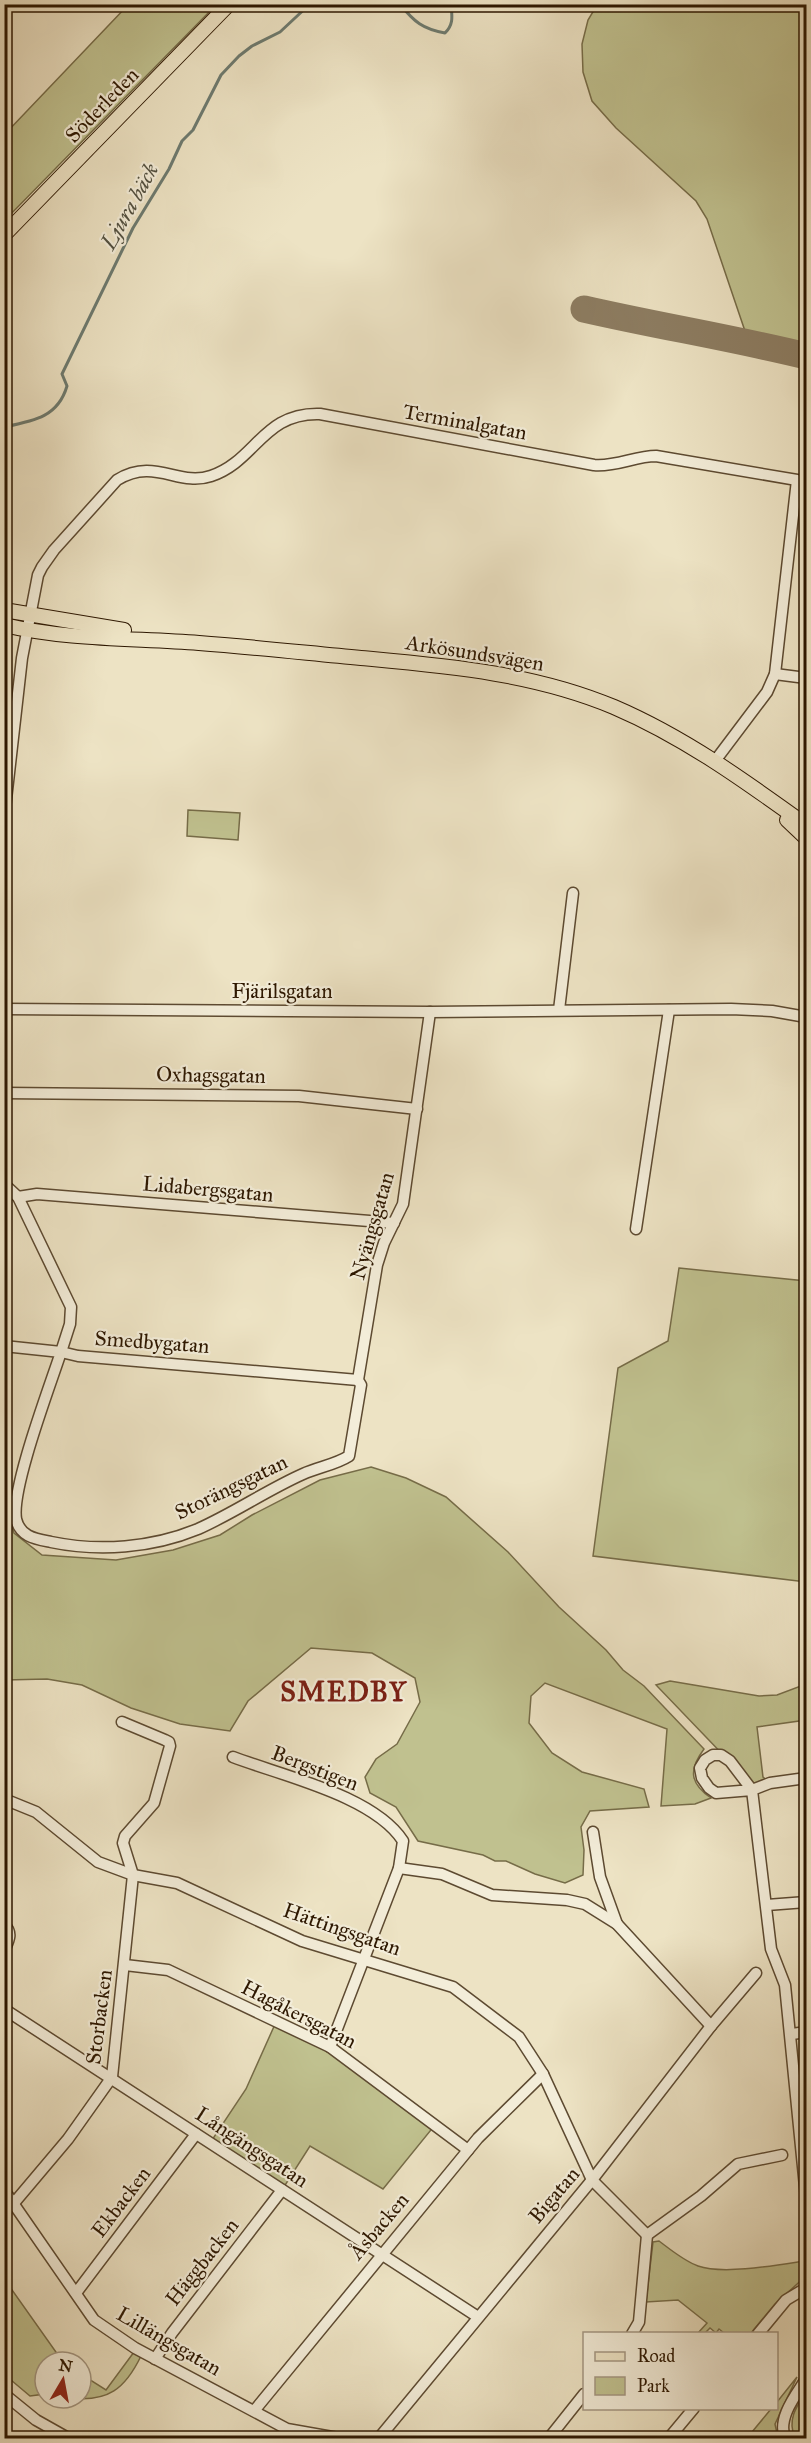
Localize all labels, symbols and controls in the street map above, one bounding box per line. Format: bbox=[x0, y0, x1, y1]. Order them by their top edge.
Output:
street label: Söderleden bbox=[60, 62, 144, 148]
water label: Ljura bäck bbox=[94, 158, 164, 255]
street label: Terminalgatan bbox=[401, 398, 529, 446]
street label: Arkösundsvägen bbox=[403, 629, 546, 677]
street label: Fjärilsgatan bbox=[231, 978, 333, 1004]
street label: Oxhagsgatan bbox=[156, 1061, 266, 1089]
street label: Nyängsgatan bbox=[344, 1169, 400, 1283]
street label: Lidabergsgatan bbox=[142, 1170, 274, 1208]
street label: Smedbygatan bbox=[94, 1325, 210, 1359]
street label: Storängsgatan bbox=[170, 1449, 292, 1525]
district label: SMEDBY bbox=[280, 1675, 408, 1708]
street label: Bergstigen bbox=[268, 1740, 362, 1796]
street label: Hättingsgatan bbox=[280, 1897, 404, 1961]
street label: Storbacken bbox=[80, 1968, 118, 2066]
street label: Hagåkersgatan bbox=[237, 1974, 361, 2054]
street label: Långängsgatan bbox=[191, 2101, 313, 2193]
street label: Ekbacken bbox=[86, 2161, 156, 2243]
street label: Bigatan bbox=[523, 2161, 585, 2229]
street label: Åsbacken bbox=[343, 2187, 414, 2266]
street label: Häggbacken bbox=[160, 2213, 244, 2311]
street label: Lillängsgatan bbox=[112, 2301, 226, 2381]
legend bbox=[583, 2332, 778, 2410]
text: Road bbox=[637, 2345, 675, 2367]
north arrow bbox=[33, 2350, 93, 2410]
text: N bbox=[57, 2355, 74, 2376]
text: Park bbox=[637, 2375, 670, 2397]

